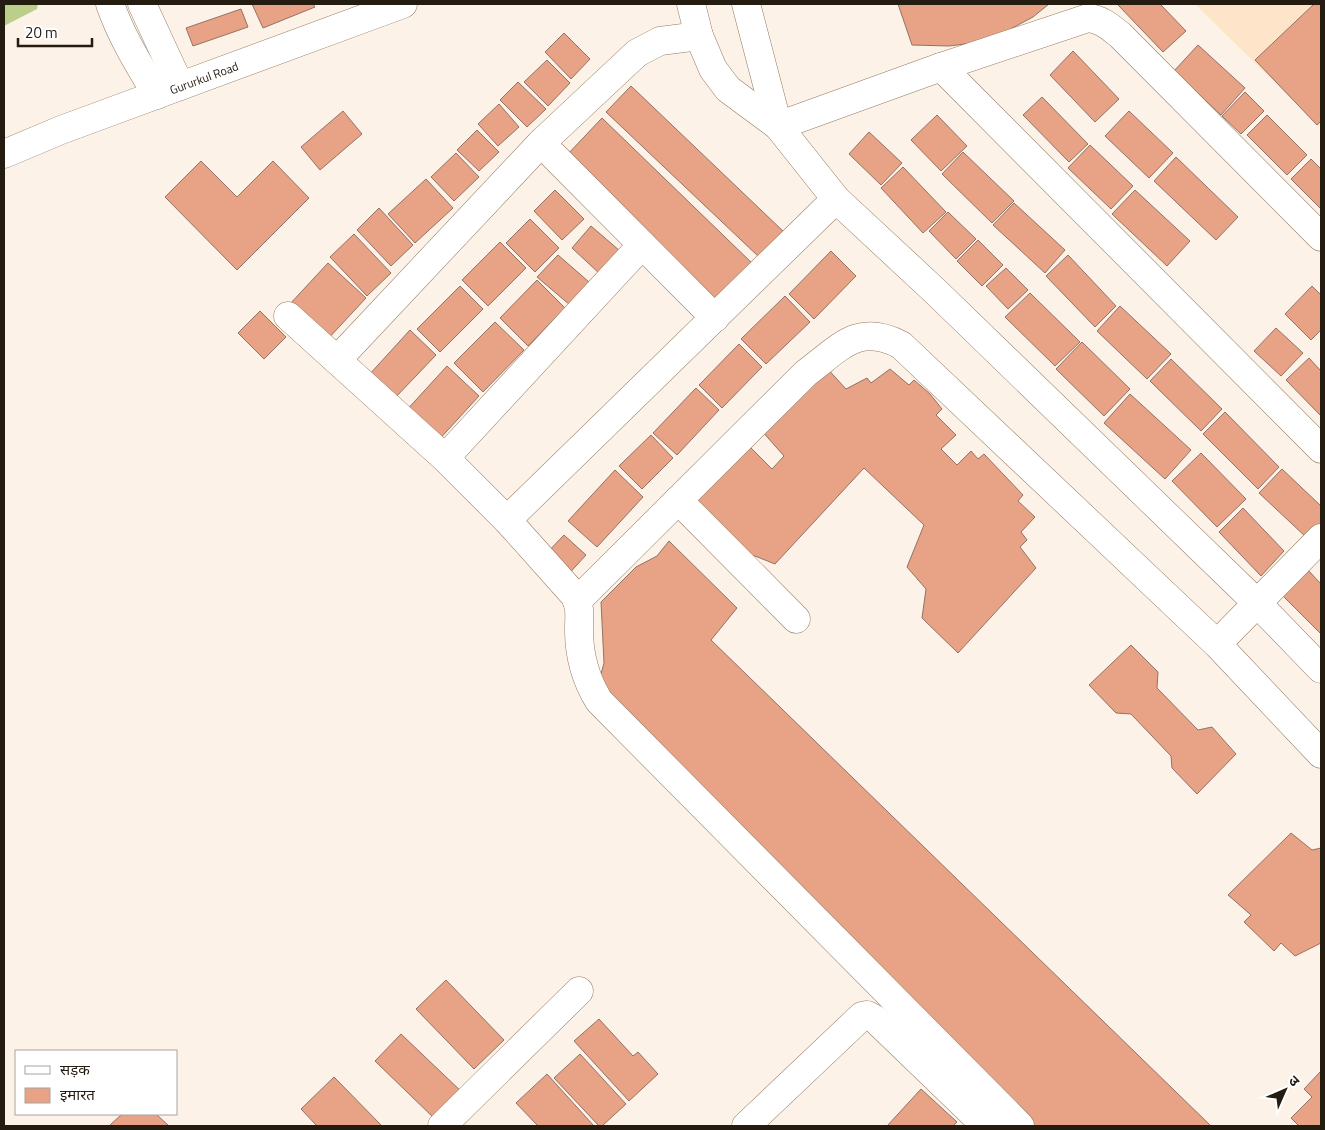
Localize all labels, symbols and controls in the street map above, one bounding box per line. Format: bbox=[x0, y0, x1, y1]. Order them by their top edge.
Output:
scale bar bbox=[18, 15, 91, 47]
text: 20 m bbox=[25, 21, 58, 44]
street label: Gururkul Road bbox=[167, 56, 241, 99]
legend bbox=[15, 1050, 178, 1115]
text: सड़क bbox=[60, 1058, 90, 1081]
north arrow bbox=[1260, 1065, 1310, 1115]
text: उ bbox=[1284, 1070, 1305, 1091]
text: इमारत bbox=[60, 1083, 95, 1106]

